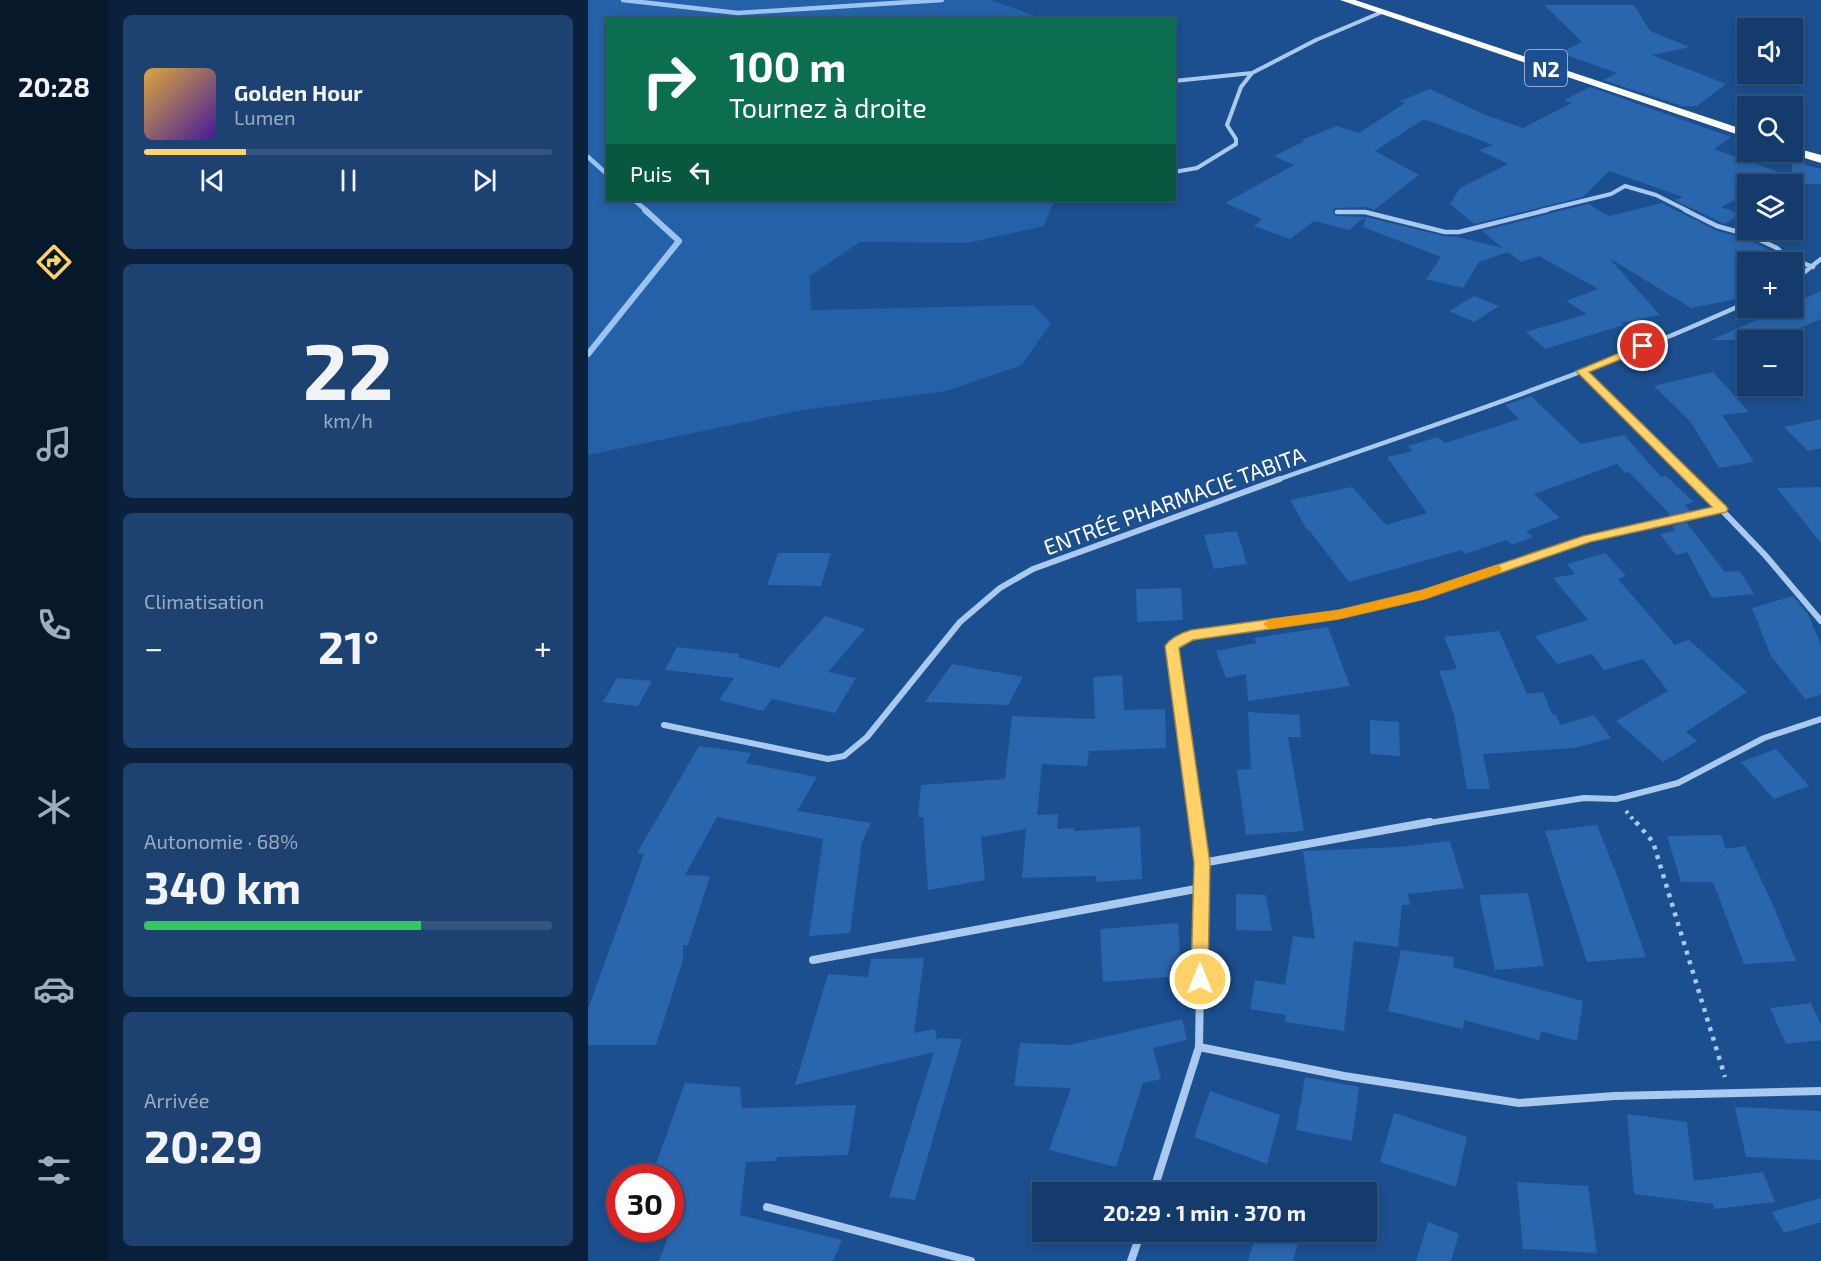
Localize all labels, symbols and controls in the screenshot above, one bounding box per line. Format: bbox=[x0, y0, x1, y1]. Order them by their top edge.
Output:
map controls bbox=[1737, 18, 1803, 396]
button: sound bbox=[1737, 18, 1803, 84]
text: 100 m bbox=[729, 40, 846, 90]
icon: right bbox=[630, 42, 708, 120]
road number: N2 bbox=[1525, 50, 1567, 86]
text: 20:28 bbox=[18, 70, 90, 102]
text: Golden Hour bbox=[234, 79, 363, 105]
text: Tournez à droite bbox=[729, 91, 927, 123]
button: search bbox=[1737, 96, 1803, 162]
text: Lumen bbox=[234, 105, 296, 129]
icon: left bbox=[684, 156, 717, 189]
text: Puis bbox=[630, 160, 672, 186]
icon: previous bbox=[196, 164, 229, 197]
icon: pause bbox=[332, 164, 365, 197]
icon: next bbox=[468, 164, 501, 197]
button: layers bbox=[1737, 174, 1803, 240]
icon: directions bbox=[33, 241, 75, 283]
button: + bbox=[1737, 252, 1803, 318]
pin bbox=[1617, 320, 1668, 371]
text: 22 bbox=[303, 322, 393, 416]
icon: arrive bbox=[1626, 329, 1659, 362]
button: − bbox=[1737, 330, 1803, 396]
text: km/h bbox=[323, 408, 373, 432]
icon: music bbox=[33, 423, 75, 465]
street label: ENTRÉE PHARMACIE TABITA bbox=[1040, 440, 1309, 559]
text: Climatisation bbox=[144, 589, 264, 613]
icon: phone bbox=[33, 604, 75, 646]
text: 21° bbox=[318, 619, 379, 673]
text: − bbox=[144, 627, 163, 667]
text: + bbox=[534, 627, 552, 667]
icon: climate bbox=[33, 786, 75, 828]
text: Autonomie · 68% bbox=[144, 829, 298, 853]
text: 340 km bbox=[144, 859, 301, 913]
position arrow bbox=[1168, 947, 1232, 1011]
icon: car bbox=[33, 968, 75, 1010]
text: Arrivée bbox=[144, 1088, 209, 1112]
text: 20:29 bbox=[144, 1118, 263, 1172]
icon: filters bbox=[33, 1149, 75, 1191]
speed limit sign: 30 bbox=[606, 1164, 684, 1242]
text: 20:29 · 1 min · 370 m bbox=[1103, 1199, 1306, 1225]

